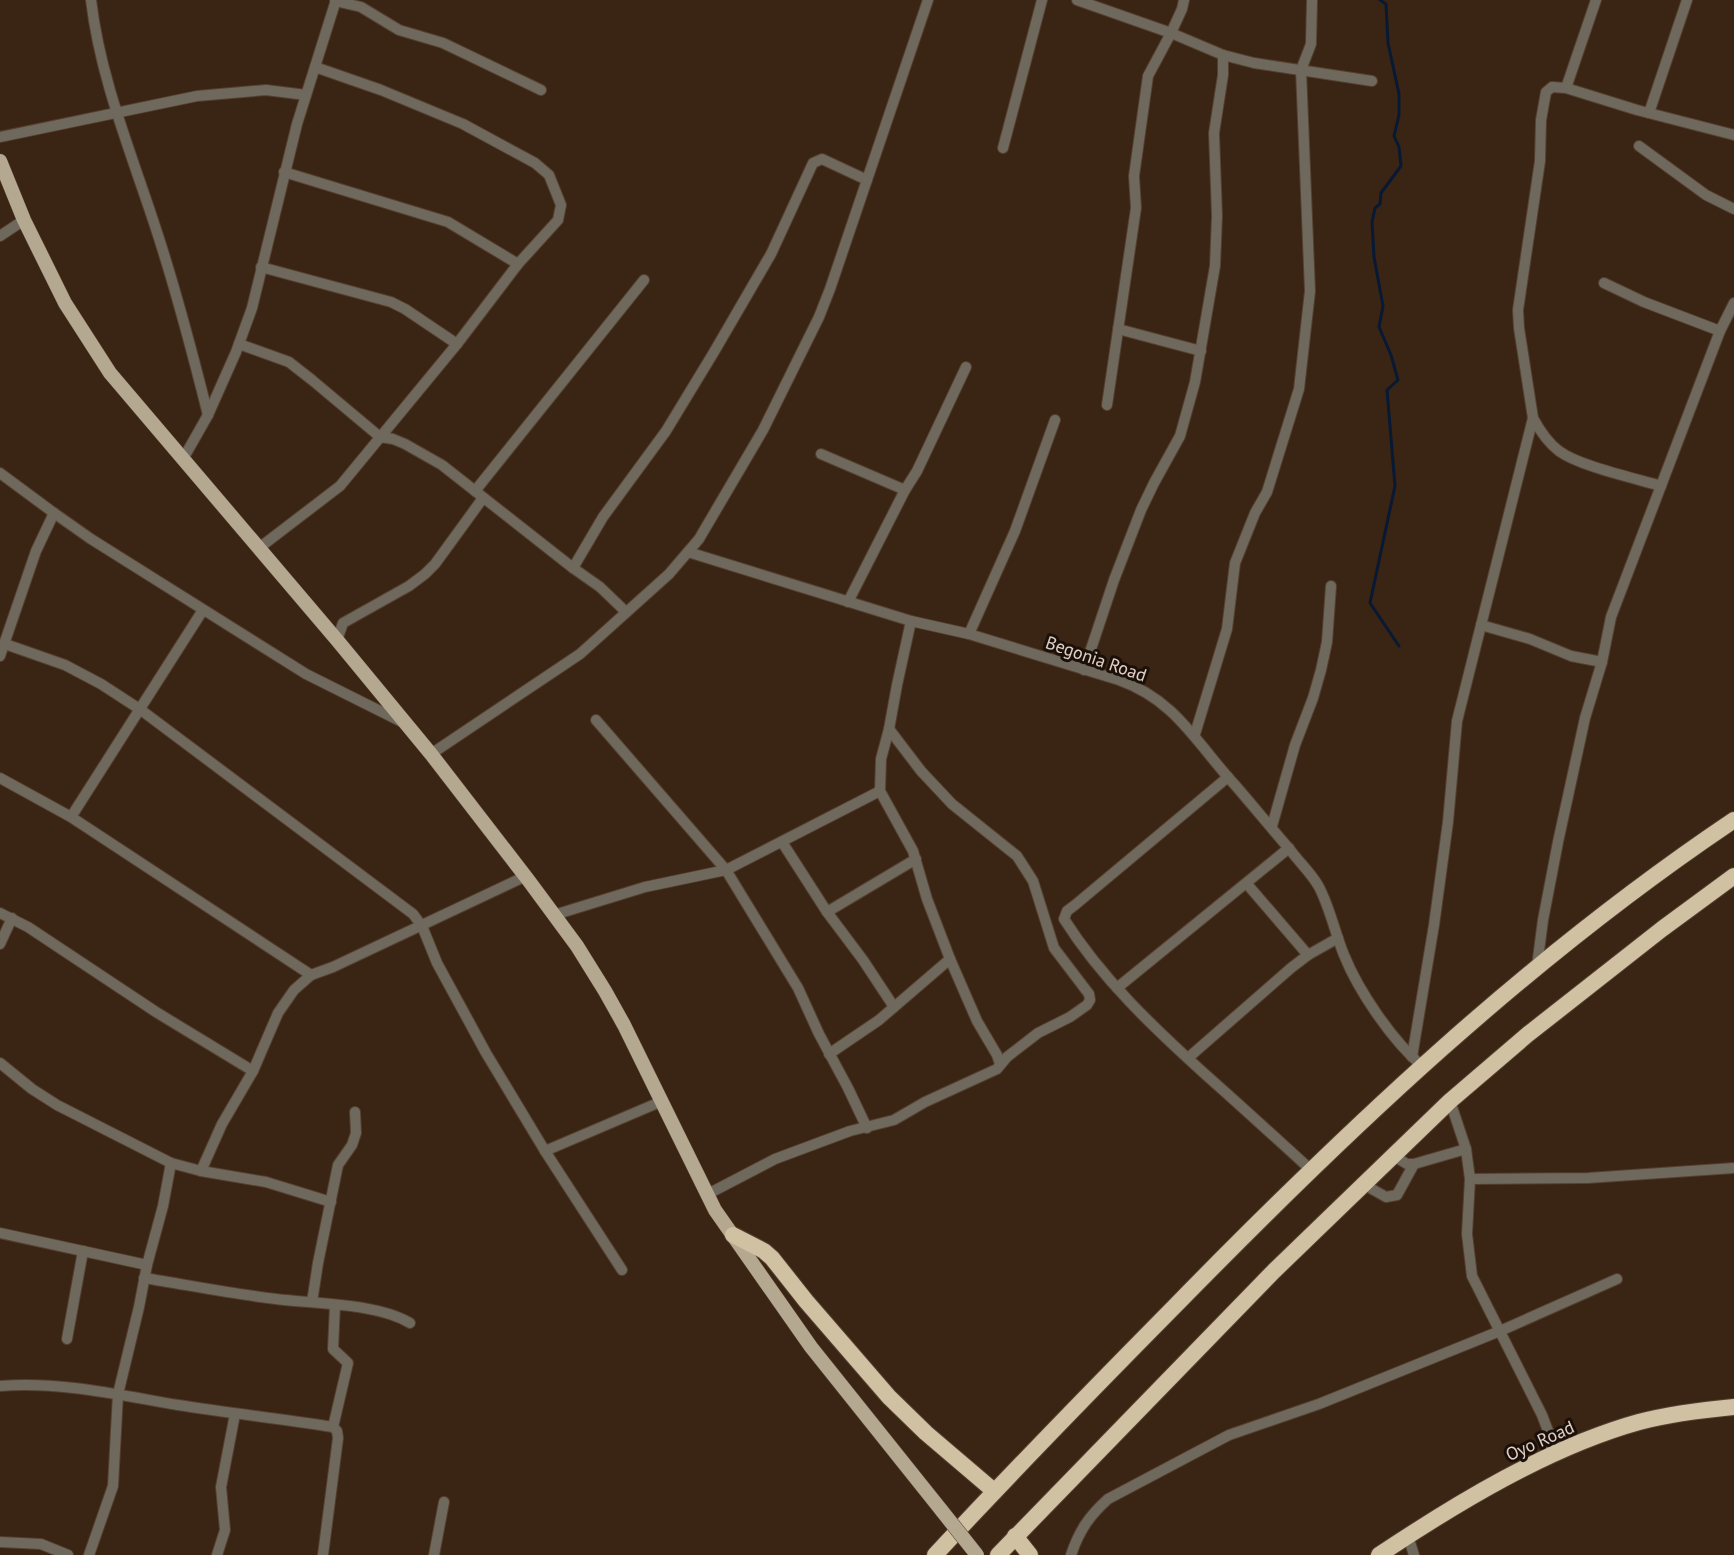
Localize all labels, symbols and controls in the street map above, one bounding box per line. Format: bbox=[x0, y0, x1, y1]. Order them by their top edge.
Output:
street label: Begonia Road bbox=[1043, 631, 1150, 687]
street label: Oyo Road bbox=[1502, 1415, 1578, 1466]

